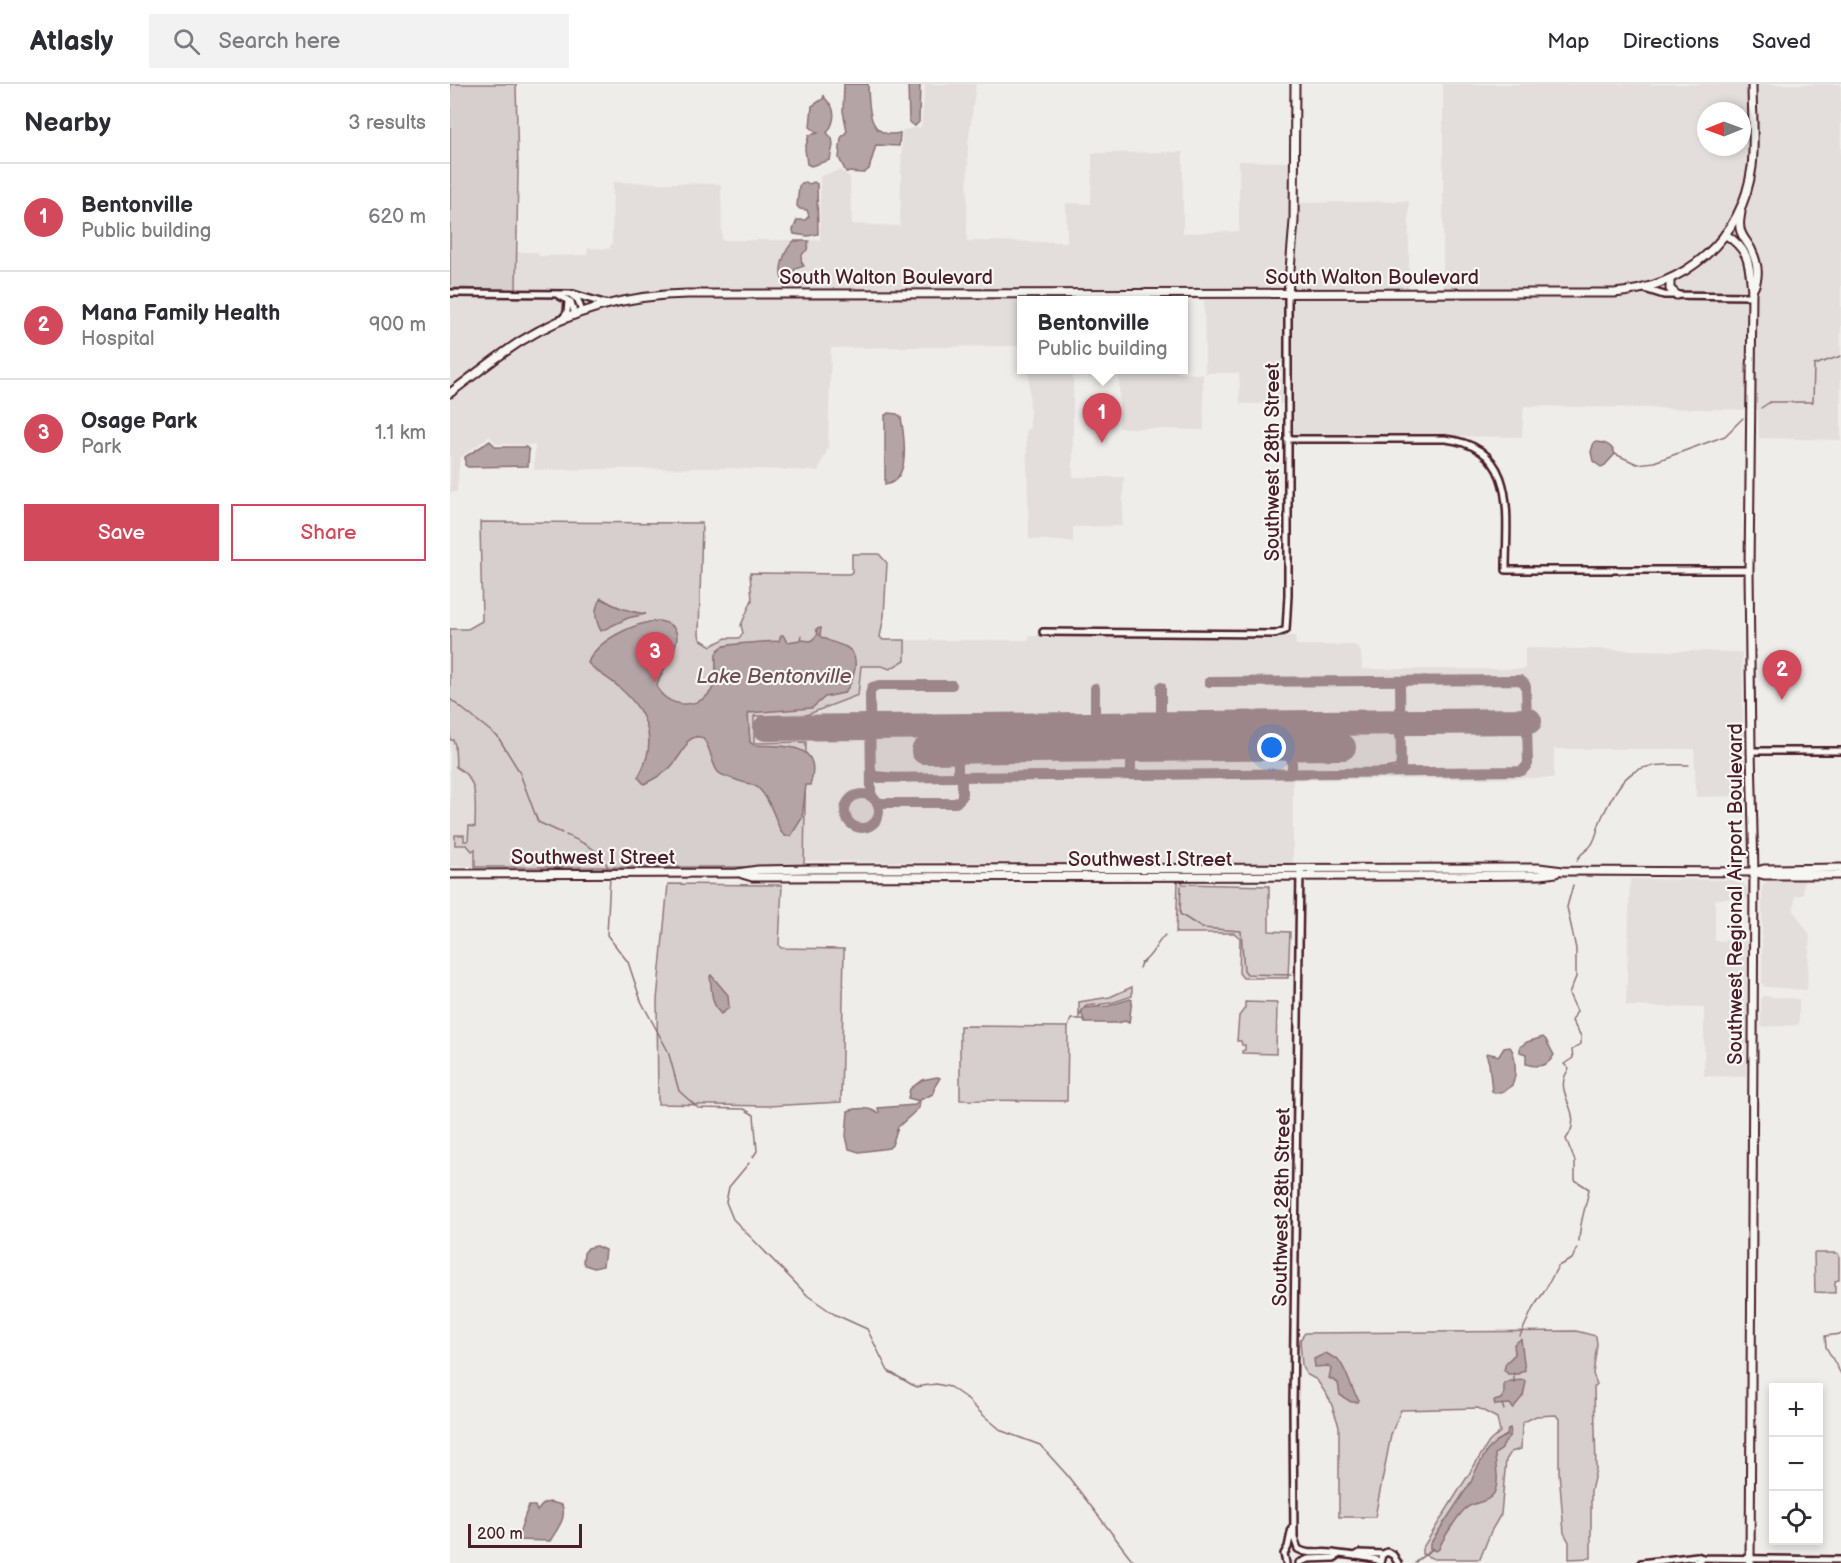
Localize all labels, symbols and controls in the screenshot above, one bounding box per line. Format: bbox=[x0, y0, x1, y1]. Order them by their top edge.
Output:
search box bbox=[149, 14, 569, 68]
text: Atlasly bbox=[30, 25, 113, 58]
icon: search bbox=[170, 25, 203, 58]
text: Search here bbox=[218, 28, 340, 55]
text: Map bbox=[1547, 29, 1590, 54]
text: Directions bbox=[1623, 29, 1719, 54]
text: Saved bbox=[1752, 29, 1811, 54]
north arrow bbox=[1697, 102, 1751, 156]
text: Nearby bbox=[24, 108, 111, 139]
text: 3 results bbox=[348, 111, 426, 135]
text: Bentonville bbox=[81, 192, 193, 219]
text: 1 bbox=[39, 205, 48, 229]
text: 620 m bbox=[368, 205, 426, 229]
text: Public building bbox=[81, 219, 211, 243]
street label: South Walton Boulevard bbox=[779, 266, 993, 290]
street label: South Walton Boulevard bbox=[1265, 266, 1479, 290]
popup bbox=[1017, 296, 1188, 374]
text: Mana Family Health bbox=[81, 300, 280, 327]
text: Bentonville bbox=[1037, 310, 1149, 337]
text: 2 bbox=[38, 313, 49, 337]
text: 900 m bbox=[369, 313, 426, 337]
text: Hospital bbox=[81, 327, 154, 351]
text: Public building bbox=[1037, 337, 1168, 361]
street label: Southwest 28th Street bbox=[1261, 363, 1285, 561]
pin: 1 bbox=[1082, 394, 1122, 443]
text: Osage Park bbox=[81, 408, 197, 435]
text: 3 bbox=[38, 421, 49, 445]
text: 1.1 km bbox=[375, 421, 426, 445]
text: Park bbox=[81, 435, 121, 459]
button: Save bbox=[24, 504, 219, 561]
button: Share bbox=[231, 504, 426, 561]
pin: 3 bbox=[636, 632, 674, 682]
pin: 2 bbox=[1762, 650, 1802, 700]
water label: Lake Bentonville bbox=[696, 664, 852, 689]
street label: Southwest Regional Airport Boulevard bbox=[1724, 723, 1748, 1065]
your location bbox=[1257, 733, 1286, 762]
street label: Southwest I Street bbox=[511, 846, 675, 870]
street label: Southwest I Street bbox=[1068, 848, 1232, 872]
street label: Southwest 28th Street bbox=[1268, 1108, 1296, 1307]
map controls bbox=[1769, 1383, 1823, 1545]
button: + bbox=[1769, 1383, 1823, 1437]
button: − bbox=[1769, 1437, 1823, 1491]
button: locate bbox=[1769, 1491, 1823, 1545]
scale bar bbox=[468, 1521, 582, 1548]
text: 200 m bbox=[477, 1525, 523, 1544]

